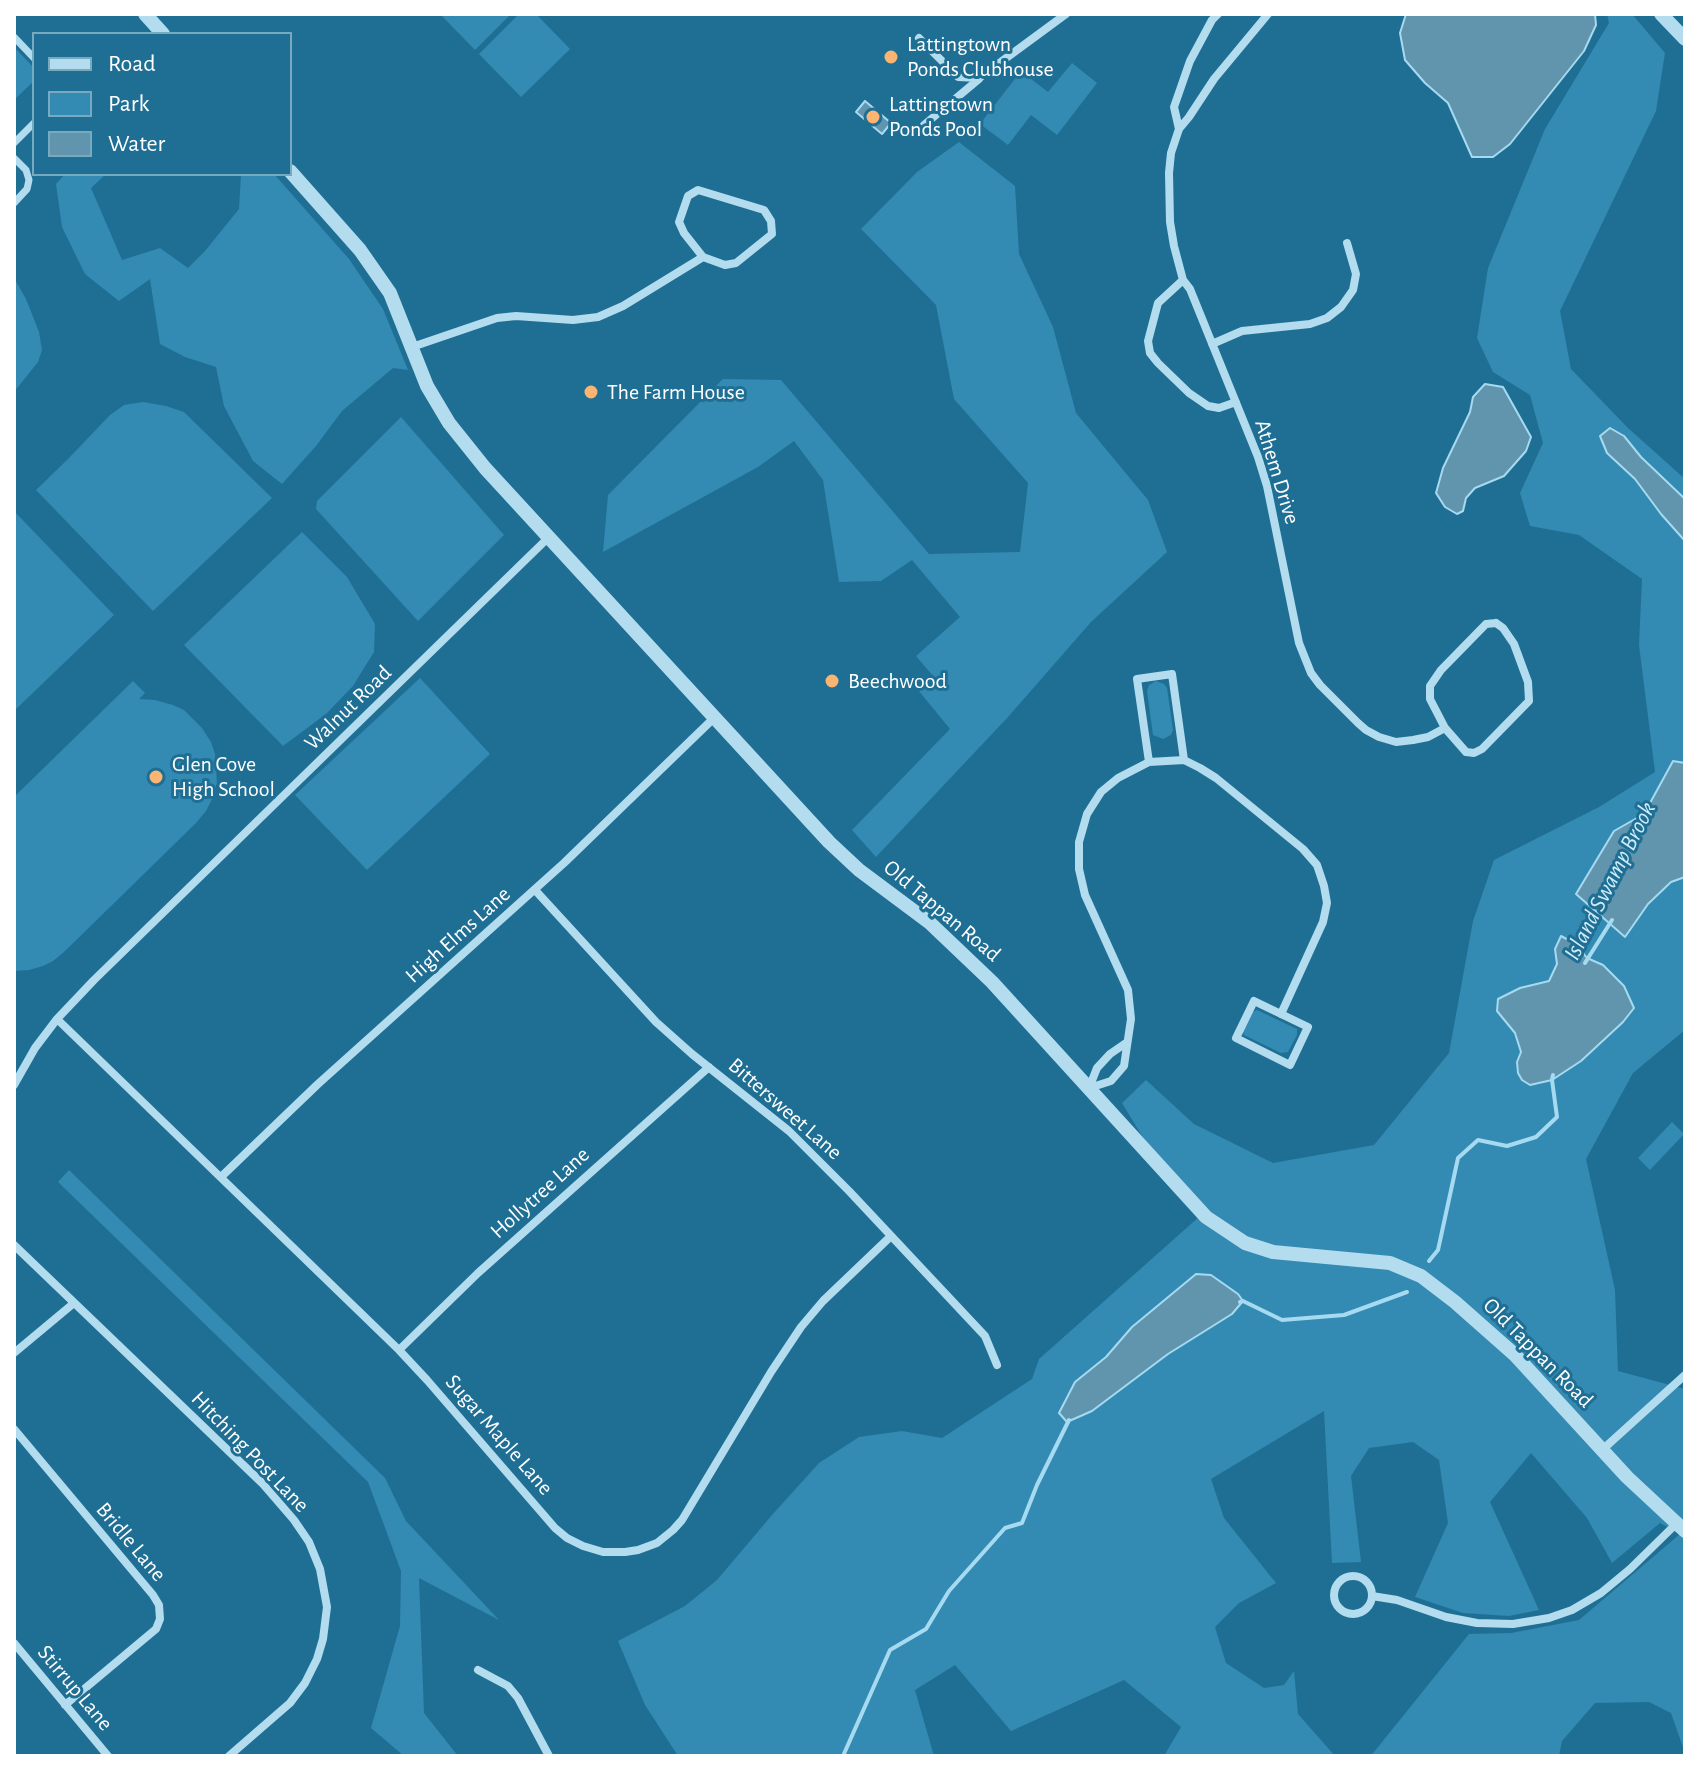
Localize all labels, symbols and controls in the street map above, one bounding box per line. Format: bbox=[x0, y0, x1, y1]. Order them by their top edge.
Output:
place label: Lattingtown Ponds Clubhouse bbox=[907, 31, 1054, 82]
legend bbox=[32, 32, 292, 176]
marker: Lattingtown Ponds Clubhouse bbox=[882, 48, 900, 66]
text: Road bbox=[108, 52, 156, 76]
place label: Lattingtown Ponds Pool bbox=[889, 91, 993, 142]
text: Park bbox=[108, 92, 149, 116]
marker: Lattingtown Ponds Pool bbox=[864, 108, 882, 126]
text: Water bbox=[108, 132, 165, 156]
place label: The Farm House bbox=[607, 379, 745, 405]
marker: The Farm House bbox=[582, 383, 600, 401]
street label: Athem Drive bbox=[1249, 417, 1305, 527]
street label: Walnut Road bbox=[299, 660, 397, 756]
place label: Beechwood bbox=[848, 668, 947, 694]
marker: Beechwood bbox=[823, 672, 841, 690]
place label: Glen Cove High School bbox=[172, 751, 275, 802]
marker: Glen Cove High School bbox=[147, 768, 165, 786]
water label: Island Swamp Brook bbox=[1558, 797, 1662, 965]
street label: Old Tappan Road bbox=[878, 854, 1006, 968]
street label: High Elms Lane bbox=[400, 881, 516, 989]
street label: Bittersweet Lane bbox=[723, 1052, 847, 1166]
street label: Hollytree Lane bbox=[485, 1142, 595, 1244]
street label: Old Tappan Road bbox=[1477, 1292, 1599, 1414]
street label: Sugar Maple Lane bbox=[440, 1369, 558, 1501]
street label: Hitching Post Lane bbox=[185, 1386, 315, 1518]
street label: Bridle Lane bbox=[90, 1497, 172, 1587]
street label: Stirrup Lane bbox=[32, 1640, 118, 1736]

